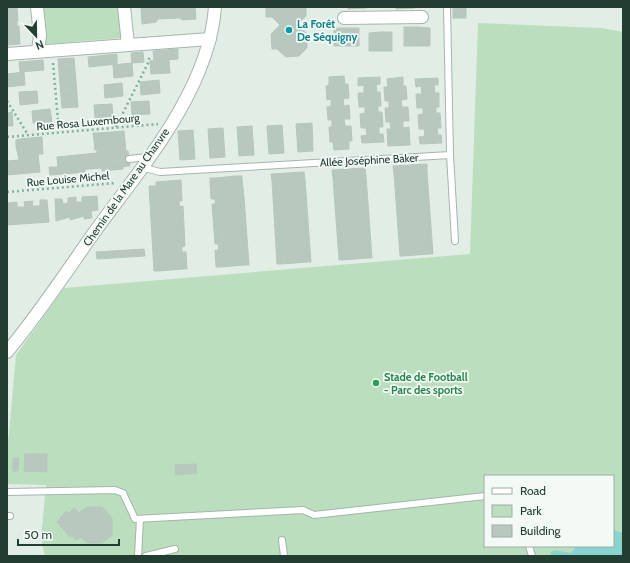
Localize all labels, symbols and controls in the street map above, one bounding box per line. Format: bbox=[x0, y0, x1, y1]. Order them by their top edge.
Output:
north arrow bbox=[16, 16, 56, 56]
place label: La Forêt De Séquigny bbox=[297, 17, 357, 44]
marker: La Forêt De Séquigny bbox=[284, 25, 294, 35]
text: N bbox=[34, 37, 46, 53]
street label: Rue Rosa Luxembourg bbox=[36, 110, 141, 133]
street label: Chemin de la Mare au Chanvre bbox=[80, 125, 172, 249]
street label: Allée Joséphine Baker bbox=[319, 150, 419, 170]
street label: Rue Louise Michel bbox=[26, 168, 110, 190]
place label: Stade de Football - Parc des sports bbox=[384, 370, 468, 397]
marker: Stade de Football - Parc des sports bbox=[371, 378, 381, 388]
legend bbox=[484, 475, 614, 547]
text: Road bbox=[520, 483, 546, 498]
text: Park bbox=[520, 503, 542, 518]
scale bar bbox=[18, 521, 119, 547]
text: Building bbox=[520, 523, 562, 538]
text: 50 m bbox=[24, 527, 52, 542]

